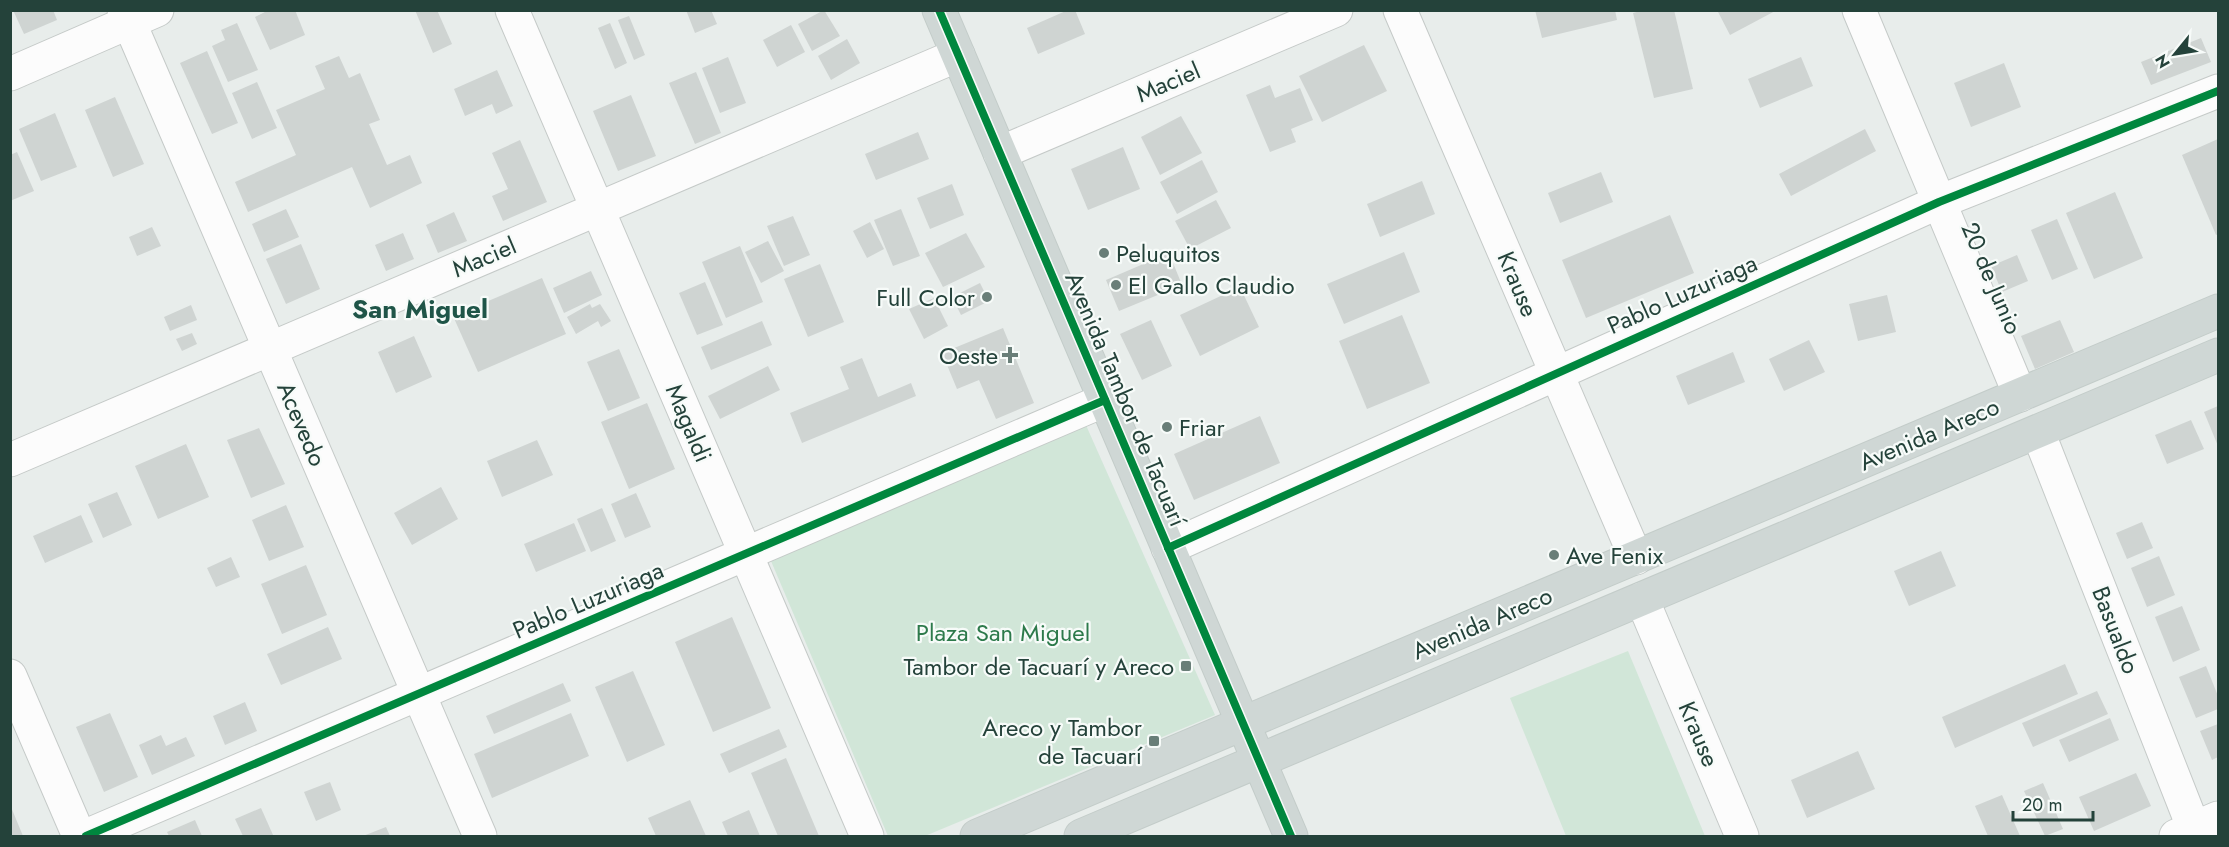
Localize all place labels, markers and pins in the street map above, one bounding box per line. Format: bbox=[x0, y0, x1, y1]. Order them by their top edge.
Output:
place label: Peluquitos bbox=[1116, 236, 1220, 271]
marker: Peluquitos bbox=[1097, 246, 1111, 260]
place label: El Gallo Claudio bbox=[1128, 268, 1295, 303]
marker: El Gallo Claudio bbox=[1109, 278, 1123, 292]
place label: Full Color bbox=[876, 280, 976, 315]
marker: Full Color bbox=[980, 290, 994, 304]
place label: Oeste bbox=[939, 338, 998, 373]
marker: Oeste bbox=[1003, 348, 1017, 362]
place label: Friar bbox=[1179, 410, 1226, 445]
marker: Friar bbox=[1160, 420, 1174, 434]
place label: Ave Fenix bbox=[1566, 538, 1664, 573]
marker: Ave Fenix bbox=[1547, 548, 1561, 562]
place label: Tambor de Tacuarí y Areco bbox=[904, 649, 1174, 684]
marker: Tambor de Tacuarí y Areco bbox=[1179, 659, 1193, 673]
place label: Areco y Tambor de Tacuarí bbox=[982, 710, 1143, 773]
marker: Areco y Tambor de Tacuarí bbox=[1147, 734, 1161, 748]

